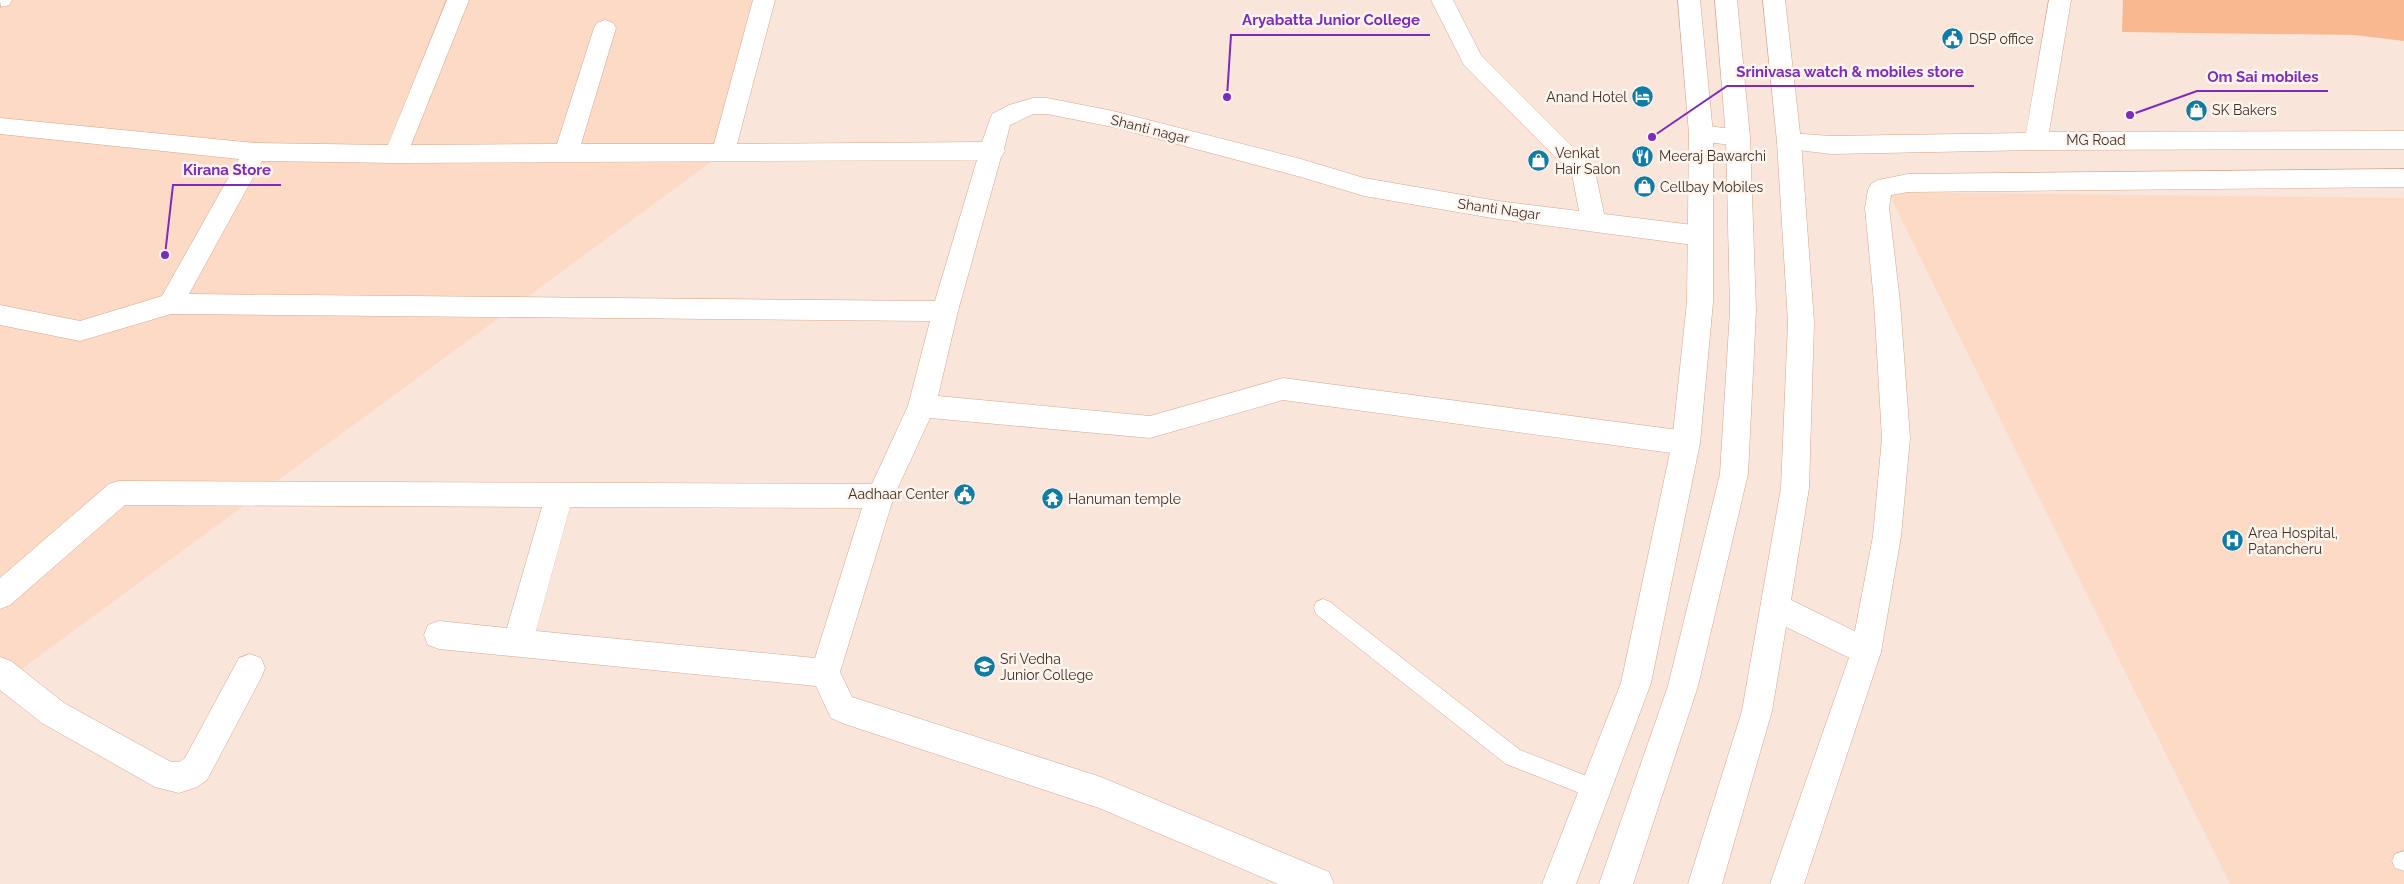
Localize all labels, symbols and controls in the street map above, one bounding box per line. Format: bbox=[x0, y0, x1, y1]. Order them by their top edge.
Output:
callout: Aryabatta Junior College bbox=[1231, 5, 1430, 35]
text: Aryabatta Junior College bbox=[1242, 11, 1420, 29]
public building icon: DSP office bbox=[1941, 27, 1965, 51]
place label: DSP office bbox=[1969, 31, 2034, 47]
callout: Srinivasa watch & mobiles store bbox=[1727, 56, 1974, 86]
callout: Om Sai mobiles bbox=[2197, 61, 2328, 91]
text: Srinivasa watch & mobiles store bbox=[1736, 63, 1964, 81]
text: Om Sai mobiles bbox=[2207, 68, 2319, 86]
hotel icon: Anand Hotel bbox=[1631, 85, 1655, 109]
place label: Anand Hotel bbox=[1546, 89, 1627, 105]
shop icon: SK Bakers bbox=[2184, 98, 2208, 122]
place label: SK Bakers bbox=[2212, 102, 2277, 118]
street label: Shanti nagar bbox=[1109, 111, 1191, 147]
street label: MG Road bbox=[2066, 132, 2126, 148]
restaurant icon: Meeraj Bawarchi bbox=[1631, 144, 1655, 168]
place label: Venkat Hair Salon bbox=[1555, 145, 1621, 177]
place label: Meeraj Bawarchi bbox=[1659, 148, 1766, 164]
shop icon: Venkat Hair Salon bbox=[1527, 149, 1551, 173]
callout: Kirana Store bbox=[173, 155, 281, 185]
text: Kirana Store bbox=[183, 161, 271, 179]
shop icon: Cellbay Mobiles bbox=[1632, 175, 1656, 199]
place label: Cellbay Mobiles bbox=[1660, 179, 1763, 195]
street label: Shanti Nagar bbox=[1457, 195, 1541, 223]
public building icon: Aadhaar Center bbox=[953, 482, 977, 506]
place label: Aadhaar Center bbox=[848, 486, 949, 502]
temple icon: Hanuman temple bbox=[1040, 487, 1064, 511]
place label: Hanuman temple bbox=[1068, 491, 1181, 507]
place label: Area Hospital, Patancheru bbox=[2248, 525, 2338, 557]
hospital icon: Area Hospital, Patancheru bbox=[2220, 529, 2244, 553]
place label: Sri Vedha Junior College bbox=[1000, 651, 1093, 683]
school or university icon: Sri Vedha Junior College bbox=[972, 655, 996, 679]

